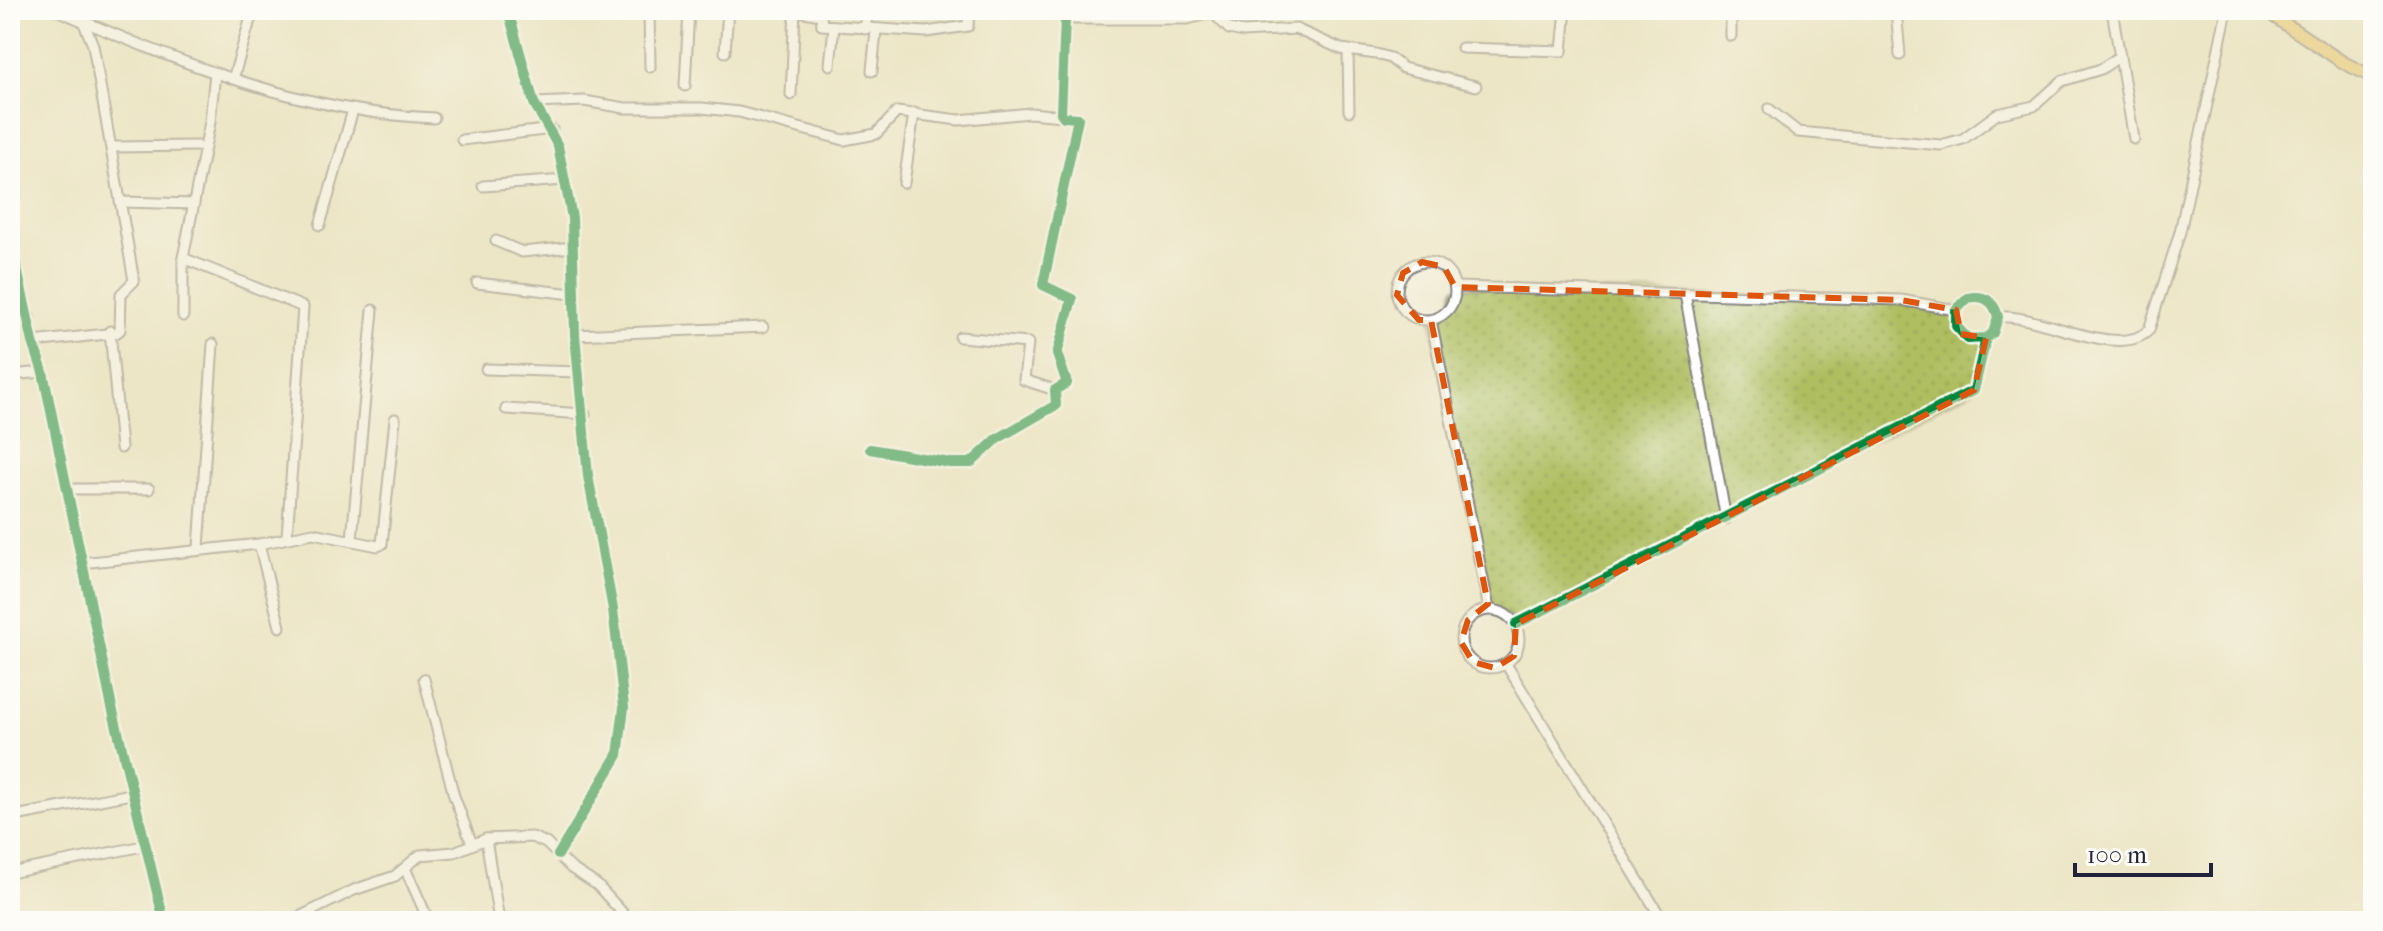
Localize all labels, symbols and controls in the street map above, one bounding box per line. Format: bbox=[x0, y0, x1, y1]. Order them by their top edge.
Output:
scale bar bbox=[2075, 827, 2211, 877]
text: 100 m bbox=[2087, 841, 2147, 869]

